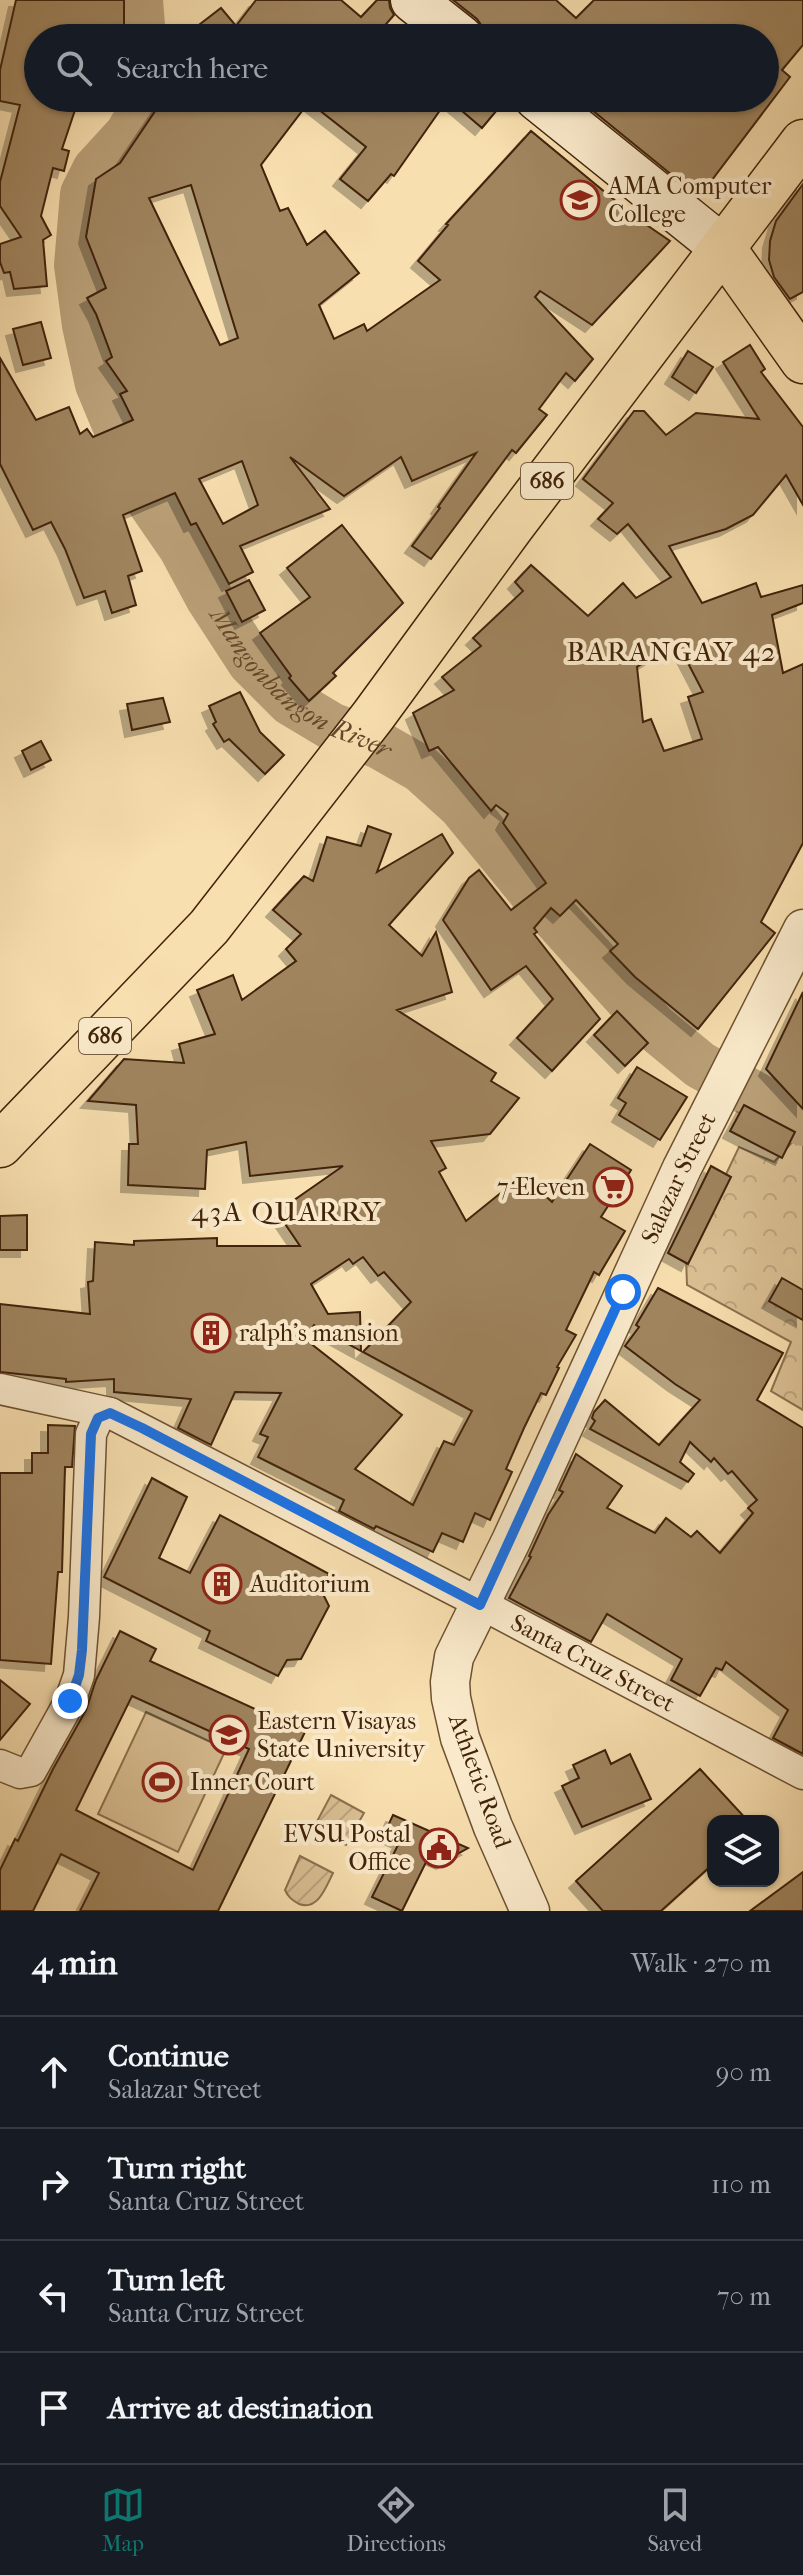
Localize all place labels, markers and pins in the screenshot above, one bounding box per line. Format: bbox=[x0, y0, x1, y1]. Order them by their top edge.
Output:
place label: AMA Computer College bbox=[607, 172, 772, 228]
school or university icon: AMA Computer College bbox=[559, 179, 601, 221]
supermarket icon: 7-Eleven bbox=[592, 1166, 634, 1208]
place label: 7-Eleven bbox=[497, 1173, 585, 1201]
building icon: ralph's mansion bbox=[190, 1312, 232, 1354]
place label: ralph's mansion bbox=[239, 1319, 399, 1347]
building icon: Auditorium bbox=[201, 1563, 243, 1605]
place label: Auditorium bbox=[249, 1570, 370, 1598]
place label: Eastern Visayas State University bbox=[257, 1707, 426, 1763]
school or university icon: Eastern Visayas State University bbox=[208, 1714, 250, 1756]
sports icon: Inner Court bbox=[141, 1761, 183, 1803]
place label: Inner Court bbox=[190, 1768, 315, 1796]
place label: EVSU Postal Office bbox=[283, 1820, 411, 1876]
public building icon: EVSU Postal Office bbox=[418, 1827, 460, 1869]

